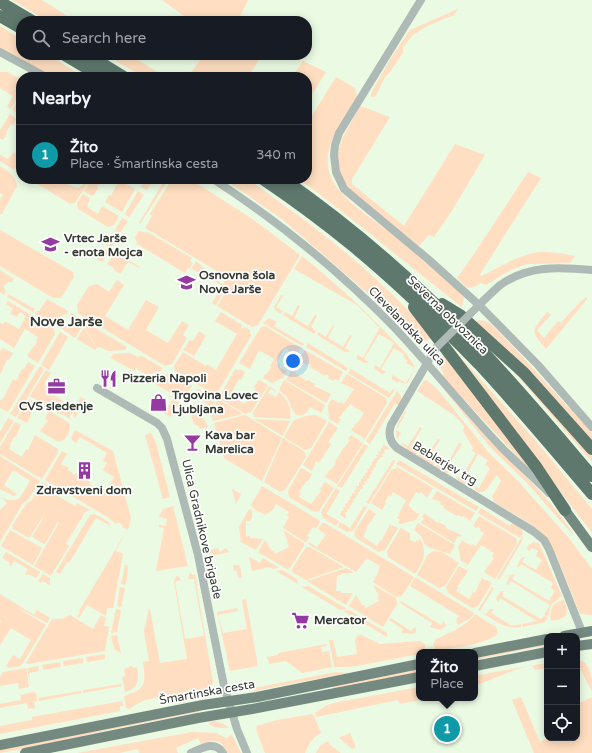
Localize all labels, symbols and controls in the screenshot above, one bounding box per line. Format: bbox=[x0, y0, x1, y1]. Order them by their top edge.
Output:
search box bbox=[16, 16, 312, 60]
icon: search bbox=[30, 27, 52, 49]
text: Search here bbox=[62, 29, 146, 47]
text: Nearby bbox=[32, 88, 91, 109]
text: Žito bbox=[70, 138, 98, 156]
text: 1 bbox=[41, 147, 49, 163]
text: 340 m bbox=[256, 147, 296, 163]
text: Place · Šmartinska cesta bbox=[70, 156, 218, 172]
place label: Vrtec Jarše - enota Mojca bbox=[64, 231, 143, 260]
school or university icon: Vrtec Jarše - enota Mojca bbox=[41, 235, 61, 255]
place label: Osnovna šola Nove Jarše bbox=[199, 268, 276, 296]
school or university icon: Osnovna šola Nove Jarše bbox=[176, 272, 196, 292]
street label: Severna obvoznica bbox=[405, 273, 491, 357]
street label: Clevelandska ulica bbox=[366, 284, 448, 368]
district label: Nove Jarše bbox=[30, 313, 102, 330]
your location bbox=[283, 351, 303, 371]
restaurant icon: Pizzeria Napoli bbox=[99, 368, 119, 388]
place label: Pizzeria Napoli bbox=[122, 371, 206, 386]
office icon: CVS sledenje bbox=[46, 377, 66, 397]
place label: Trgovina Lovec Ljubljana bbox=[171, 388, 259, 417]
shop icon: Trgovina Lovec Ljubljana bbox=[149, 392, 169, 412]
place label: CVS sledenje bbox=[19, 399, 93, 414]
place label: Kava bar Marelica bbox=[205, 428, 255, 456]
bar icon: Kava bar Marelica bbox=[182, 432, 202, 452]
street label: Beblerjev trg bbox=[410, 438, 480, 488]
street label: Ulica Gradnikove brigade bbox=[179, 458, 225, 601]
building icon: Zdravstveni dom bbox=[74, 461, 94, 481]
place label: Zdravstveni dom bbox=[36, 483, 132, 497]
supermarket icon: Mercator bbox=[291, 610, 311, 630]
place label: Mercator bbox=[314, 613, 366, 627]
map controls bbox=[544, 633, 580, 741]
button: + bbox=[544, 633, 580, 669]
popup bbox=[416, 649, 478, 701]
text: Žito bbox=[430, 658, 458, 676]
button: − bbox=[544, 669, 580, 705]
text: Place bbox=[430, 676, 464, 692]
street label: Šmartinska cesta bbox=[158, 677, 256, 707]
button: locate bbox=[544, 705, 580, 741]
pin: 1 bbox=[434, 714, 460, 744]

